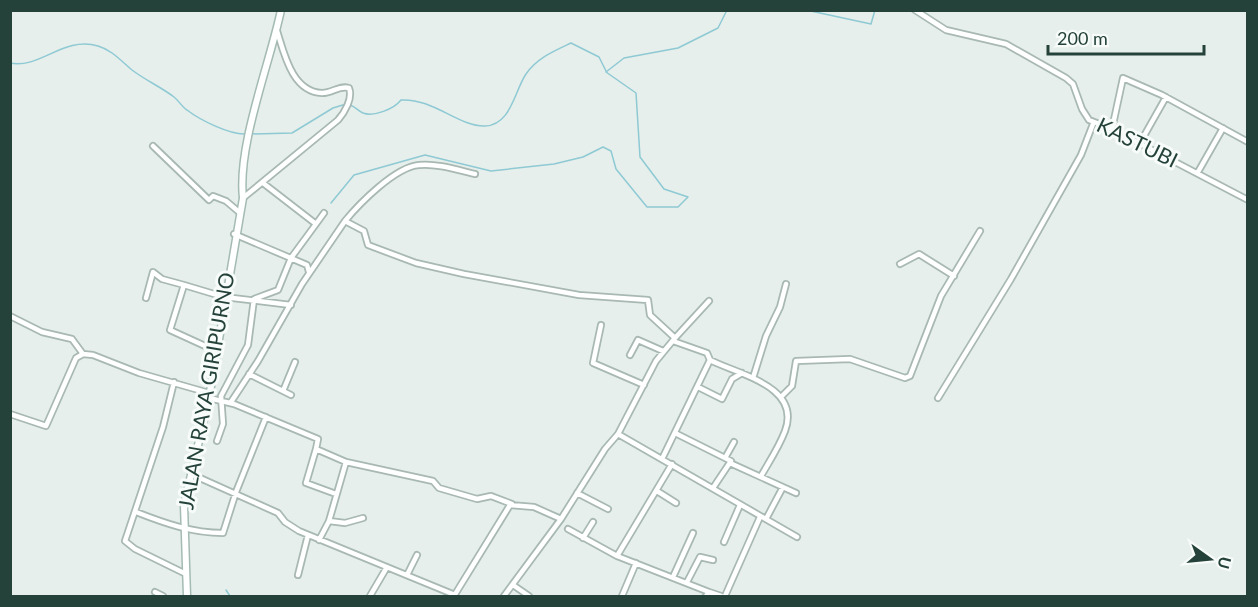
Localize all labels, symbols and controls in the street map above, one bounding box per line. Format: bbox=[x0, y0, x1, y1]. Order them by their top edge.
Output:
scale bar bbox=[1048, 18, 1204, 56]
text: 200 m bbox=[1057, 27, 1108, 49]
street label: KASTUBI bbox=[1093, 111, 1182, 172]
street label: JALAN RAYA GIRIPURNO bbox=[172, 270, 239, 511]
north arrow bbox=[1180, 529, 1240, 589]
text: U bbox=[1214, 555, 1236, 571]

